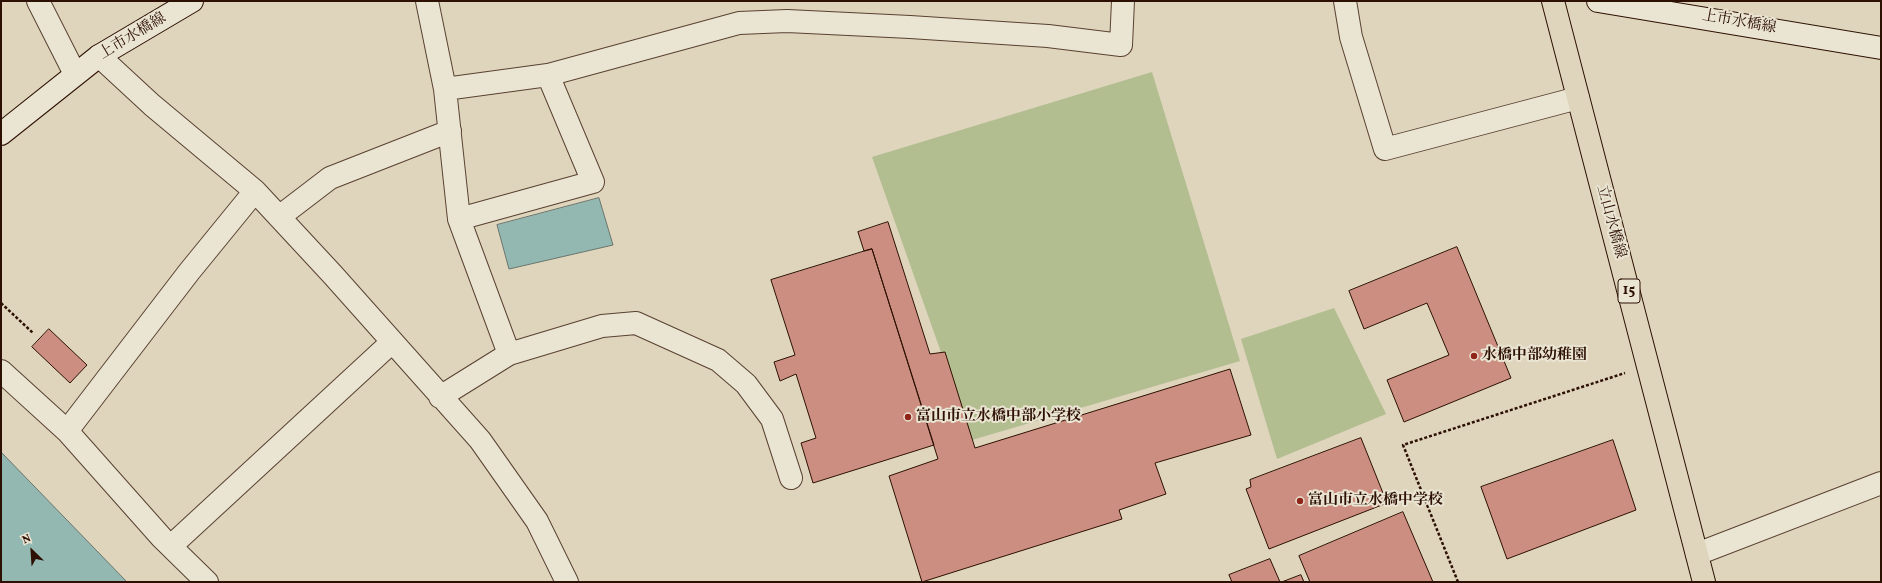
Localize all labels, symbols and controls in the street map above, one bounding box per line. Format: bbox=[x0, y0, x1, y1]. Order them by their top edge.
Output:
street label: 上市水橋線 bbox=[1701, 8, 1777, 38]
street label: 上市水橋線 bbox=[96, 10, 170, 64]
street label: 立山水橋線 bbox=[1592, 183, 1628, 261]
road number: 15 bbox=[1618, 279, 1640, 303]
place label: 水橋中部幼稚園 bbox=[1482, 347, 1587, 365]
marker: 水橋中部幼稚園 bbox=[1469, 351, 1479, 361]
place label: 富山市立水橋中部小学校 bbox=[916, 408, 1081, 426]
marker: 富山市立水橋中部小学校 bbox=[903, 412, 913, 422]
place label: 富山市立水橋中学校 bbox=[1308, 492, 1443, 510]
marker: 富山市立水橋中学校 bbox=[1295, 496, 1305, 506]
north arrow bbox=[12, 531, 52, 571]
text: N bbox=[20, 531, 34, 548]

